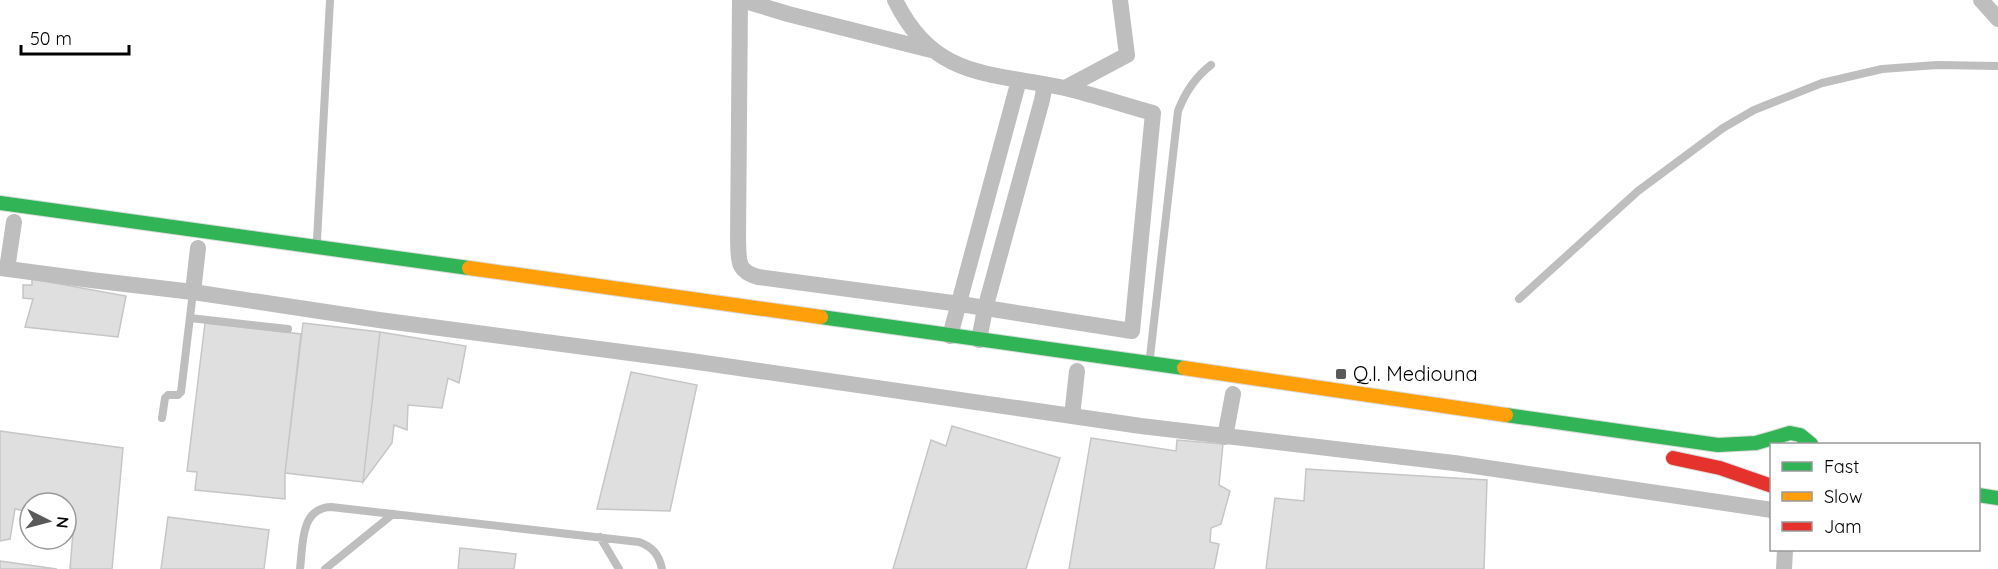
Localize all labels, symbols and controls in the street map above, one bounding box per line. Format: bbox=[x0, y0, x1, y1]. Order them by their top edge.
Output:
scale bar bbox=[21, 18, 129, 56]
text: 50 m bbox=[30, 27, 72, 50]
place label: Q.I. Mediouna bbox=[1353, 361, 1478, 386]
marker: Q.I. Mediouna bbox=[1334, 367, 1348, 381]
legend bbox=[1770, 443, 1980, 551]
text: Fast bbox=[1824, 455, 1859, 478]
text: Slow bbox=[1824, 485, 1862, 508]
north arrow bbox=[18, 491, 78, 551]
text: Jam bbox=[1824, 515, 1862, 538]
text: N bbox=[52, 516, 73, 529]

